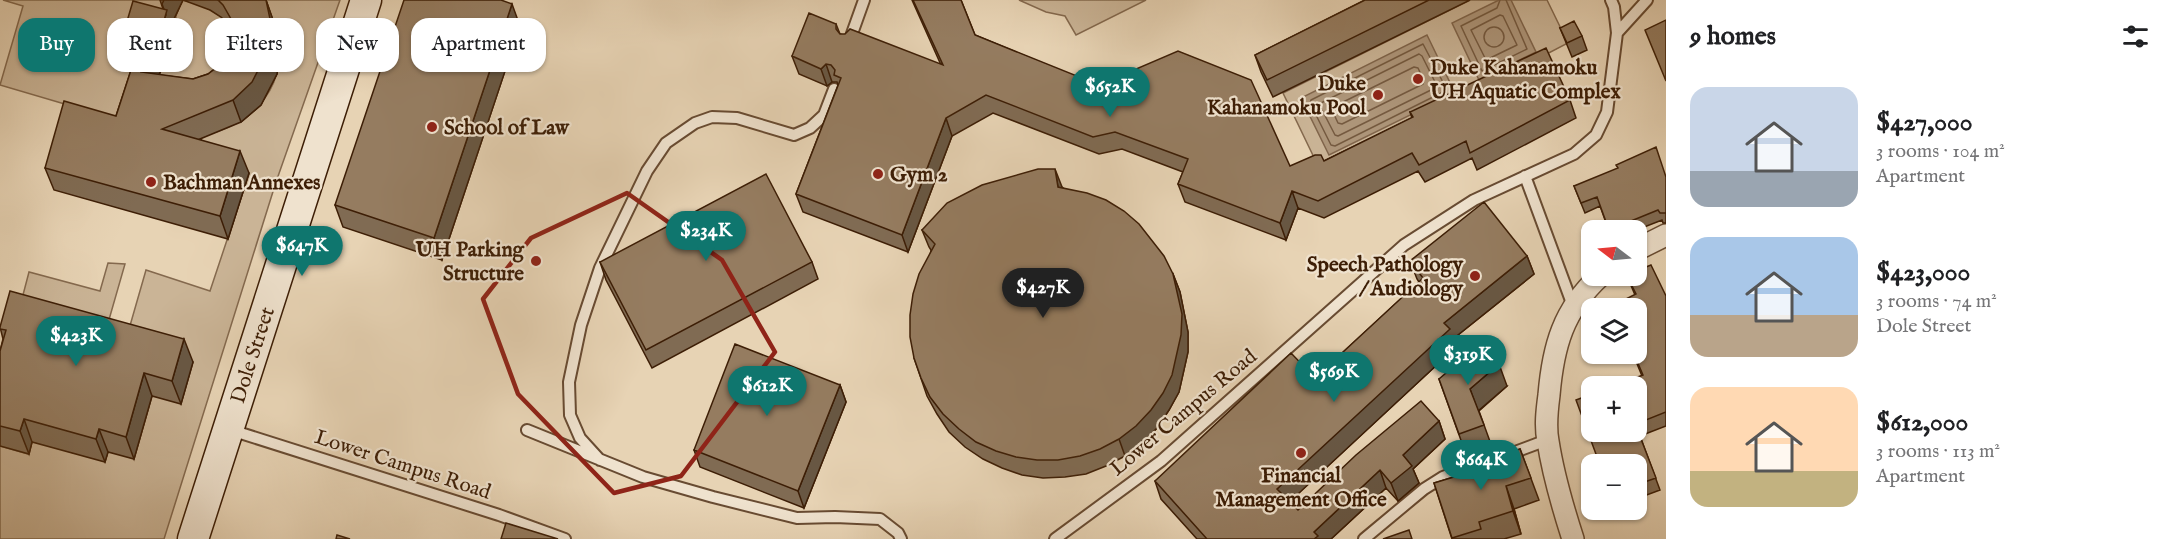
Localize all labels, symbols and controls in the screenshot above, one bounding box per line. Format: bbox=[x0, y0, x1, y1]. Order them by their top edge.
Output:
chip: Buy bbox=[18, 18, 95, 72]
chip: Rent bbox=[107, 18, 193, 72]
chip: Filters bbox=[205, 18, 304, 72]
chip: New bbox=[316, 18, 399, 72]
chip: Apartment bbox=[411, 18, 546, 72]
text: 9 homes bbox=[1690, 20, 1776, 53]
icon: filters bbox=[2119, 20, 2152, 53]
place label: Duke Kahanamoku UH Aquatic Complex bbox=[1429, 55, 1621, 106]
pin: $652K bbox=[1068, 67, 1152, 118]
place label: Duke Kahanamoku Pool bbox=[1207, 71, 1367, 122]
marker: Duke Kahanamoku UH Aquatic Complex bbox=[1411, 72, 1425, 86]
text: $652K bbox=[1085, 74, 1135, 99]
marker: Duke Kahanamoku Pool bbox=[1371, 88, 1385, 102]
text: $427,000 bbox=[1876, 106, 1972, 139]
icon: home bbox=[1738, 111, 1810, 183]
place label: School of Law bbox=[444, 115, 570, 142]
marker: School of Law bbox=[425, 120, 439, 134]
text: 3 rooms · 104 m² bbox=[1876, 139, 2005, 164]
place label: Gym 2 bbox=[890, 162, 948, 189]
text: Apartment bbox=[1876, 164, 1965, 189]
marker: Gym 2 bbox=[871, 167, 885, 181]
place label: Bachman Annexes bbox=[163, 170, 321, 197]
marker: Bachman Annexes bbox=[144, 175, 158, 189]
pin: $234K bbox=[664, 211, 748, 262]
text: $234K bbox=[680, 218, 732, 243]
north arrow bbox=[1581, 220, 1647, 286]
map controls bbox=[1581, 220, 1647, 520]
pin: $647K bbox=[260, 226, 344, 277]
text: $647K bbox=[276, 233, 328, 258]
place label: UH Parking Structure bbox=[414, 237, 525, 288]
place label: Speech Pathology / Audiology bbox=[1307, 252, 1464, 303]
marker: UH Parking Structure bbox=[529, 254, 543, 268]
text: $423,000 bbox=[1876, 256, 1970, 289]
icon: home bbox=[1738, 261, 1810, 333]
pin: $427K bbox=[1001, 268, 1085, 319]
marker: Speech Pathology / Audiology bbox=[1468, 269, 1482, 283]
text: $427K bbox=[1016, 275, 1070, 300]
text: 3 rooms · 74 m² bbox=[1876, 289, 1997, 314]
button: layers bbox=[1581, 298, 1647, 364]
street label: Dole Street bbox=[225, 304, 282, 407]
text: Dole Street bbox=[1876, 314, 1971, 339]
pin: $423K bbox=[34, 316, 118, 367]
text: $423K bbox=[50, 323, 102, 348]
pin: $319K bbox=[1426, 335, 1510, 386]
text: $319K bbox=[1443, 342, 1493, 367]
street label: Lower Campus Road bbox=[1105, 343, 1264, 483]
pin: $569K bbox=[1292, 352, 1376, 403]
text: $569K bbox=[1309, 359, 1359, 384]
pin: $612K bbox=[725, 366, 809, 417]
text: $612K bbox=[742, 373, 792, 398]
button: + bbox=[1581, 376, 1647, 442]
text: $612,000 bbox=[1876, 406, 1968, 439]
icon: home bbox=[1738, 411, 1810, 483]
street label: Lower Campus Road bbox=[311, 424, 495, 507]
text: 3 rooms · 113 m² bbox=[1876, 439, 2000, 464]
pin: $664K bbox=[1439, 440, 1523, 491]
marker: Financial Management Office bbox=[1294, 446, 1308, 460]
text: $664K bbox=[1455, 447, 1507, 472]
button: − bbox=[1581, 454, 1647, 520]
place label: Financial Management Office bbox=[1215, 463, 1387, 514]
text: Apartment bbox=[1876, 464, 1965, 489]

